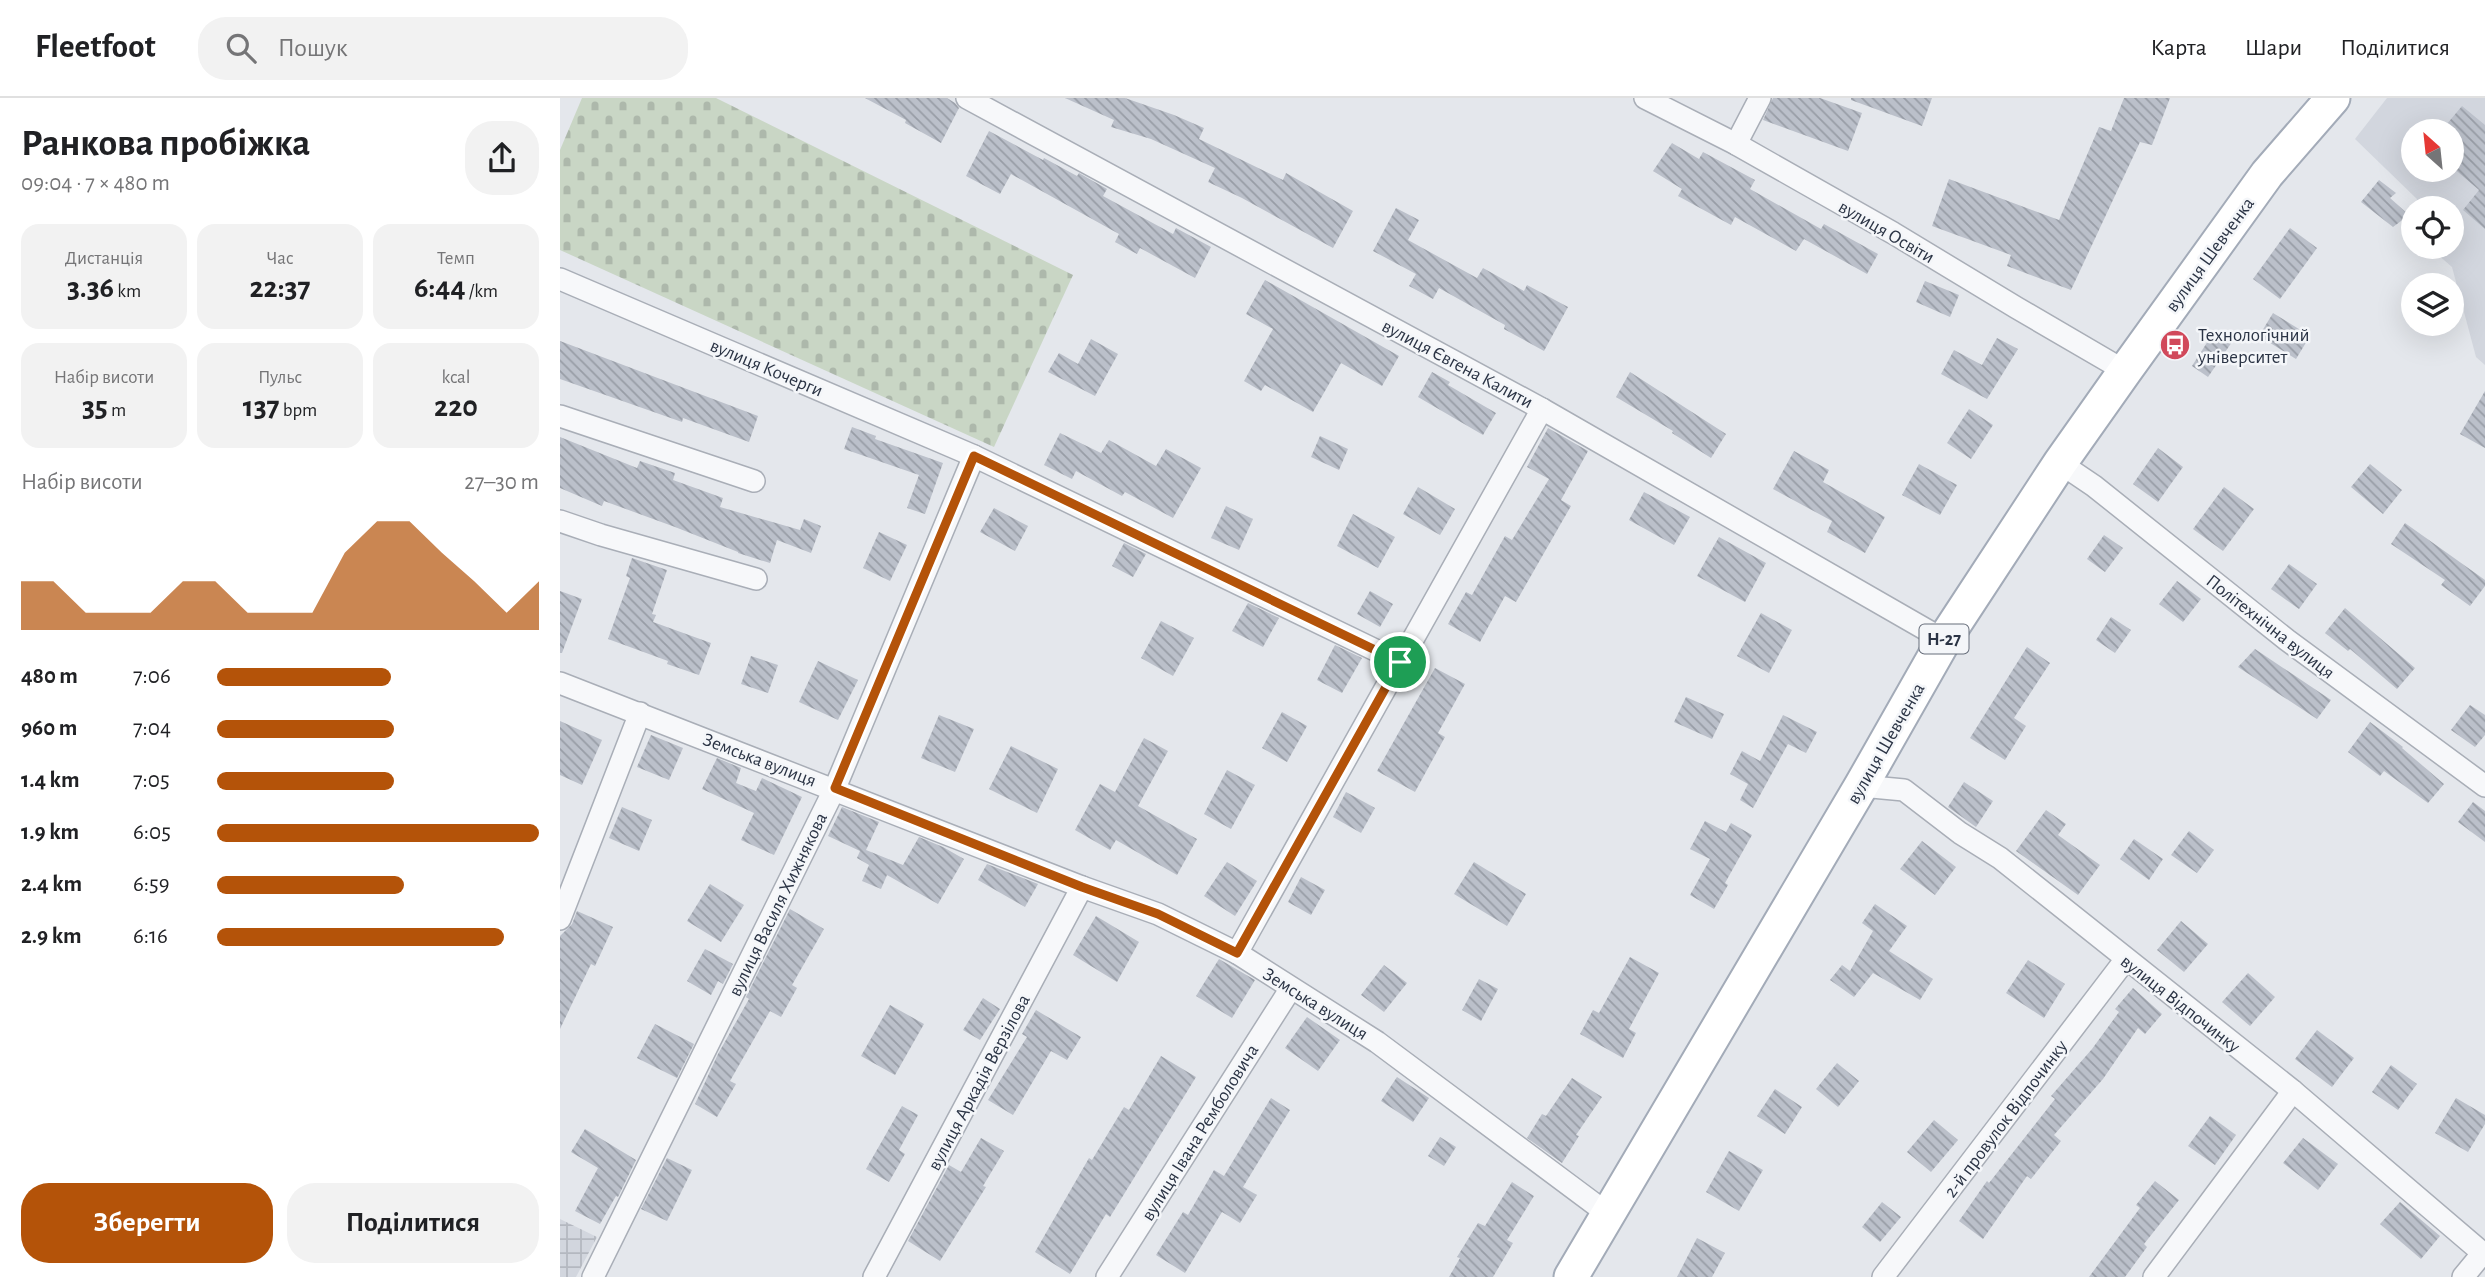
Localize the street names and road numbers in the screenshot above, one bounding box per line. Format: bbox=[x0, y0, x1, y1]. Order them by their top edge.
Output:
street label: вулиця Шевченка bbox=[2162, 194, 2258, 316]
street label: вулиця Освіти bbox=[1835, 197, 1937, 267]
street label: вулиця Євгена Калити bbox=[1379, 316, 1536, 412]
street label: вулиця Кочерги bbox=[707, 336, 826, 401]
street label: Політехнічна вулиця bbox=[2202, 571, 2338, 683]
road number: Н-27 bbox=[1920, 624, 1968, 654]
street label: вулиця Шевченка bbox=[1844, 680, 1929, 808]
street label: Земська вулиця bbox=[700, 730, 819, 791]
street label: вулиця Василя Хижнякова bbox=[726, 810, 831, 1000]
street label: вулиця Відпочинку bbox=[2117, 952, 2243, 1057]
street label: Земська вулиця bbox=[1259, 964, 1371, 1044]
street label: вулиця Аркадія Верзілова bbox=[925, 991, 1034, 1174]
street label: 2-й провулок Відпочинку bbox=[1941, 1037, 2071, 1201]
street label: вулиця Івана Ремболовича bbox=[1138, 1041, 1263, 1224]

